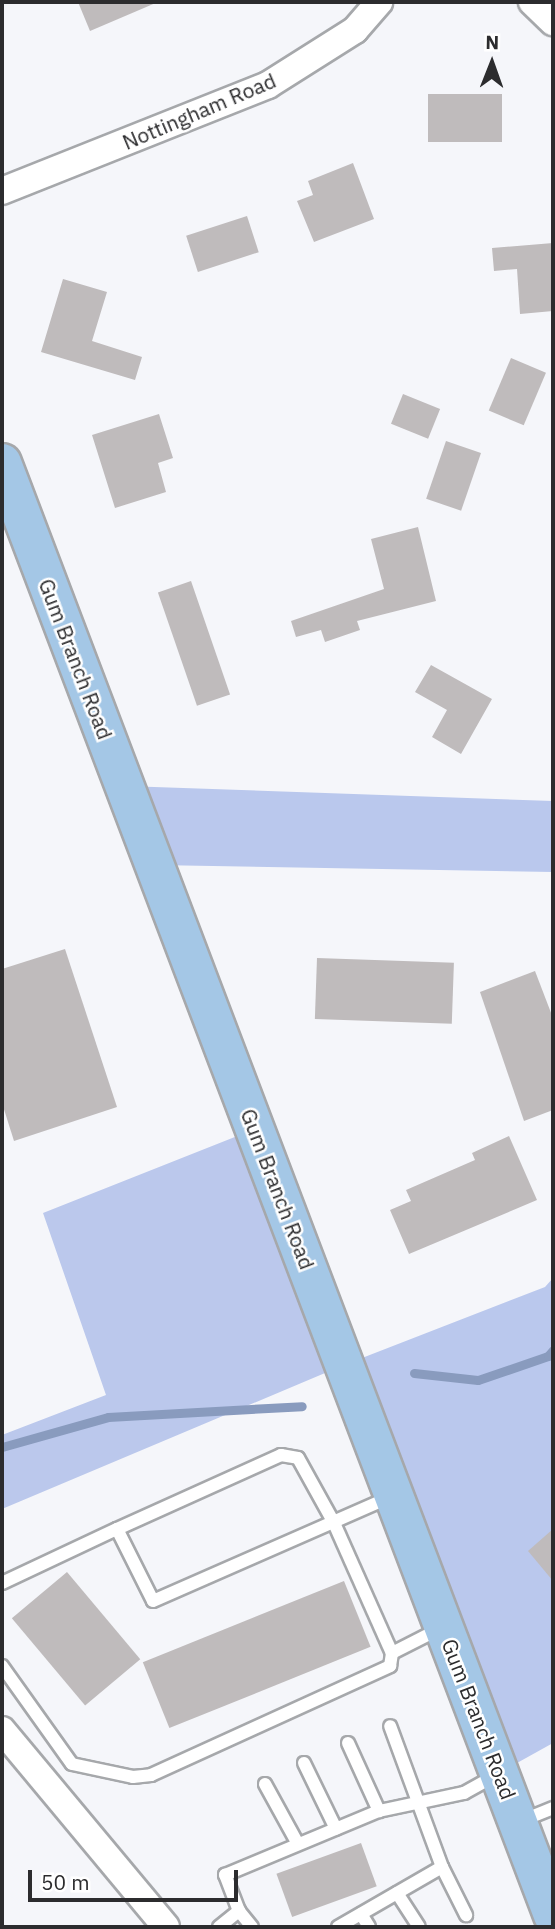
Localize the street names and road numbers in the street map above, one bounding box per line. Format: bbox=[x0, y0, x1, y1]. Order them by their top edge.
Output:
street label: Nottingham Road bbox=[119, 67, 279, 155]
street label: Gum Branch Road bbox=[34, 575, 118, 743]
street label: Gum Branch Road bbox=[236, 1105, 320, 1273]
street label: Gum Branch Road bbox=[437, 1635, 521, 1803]

